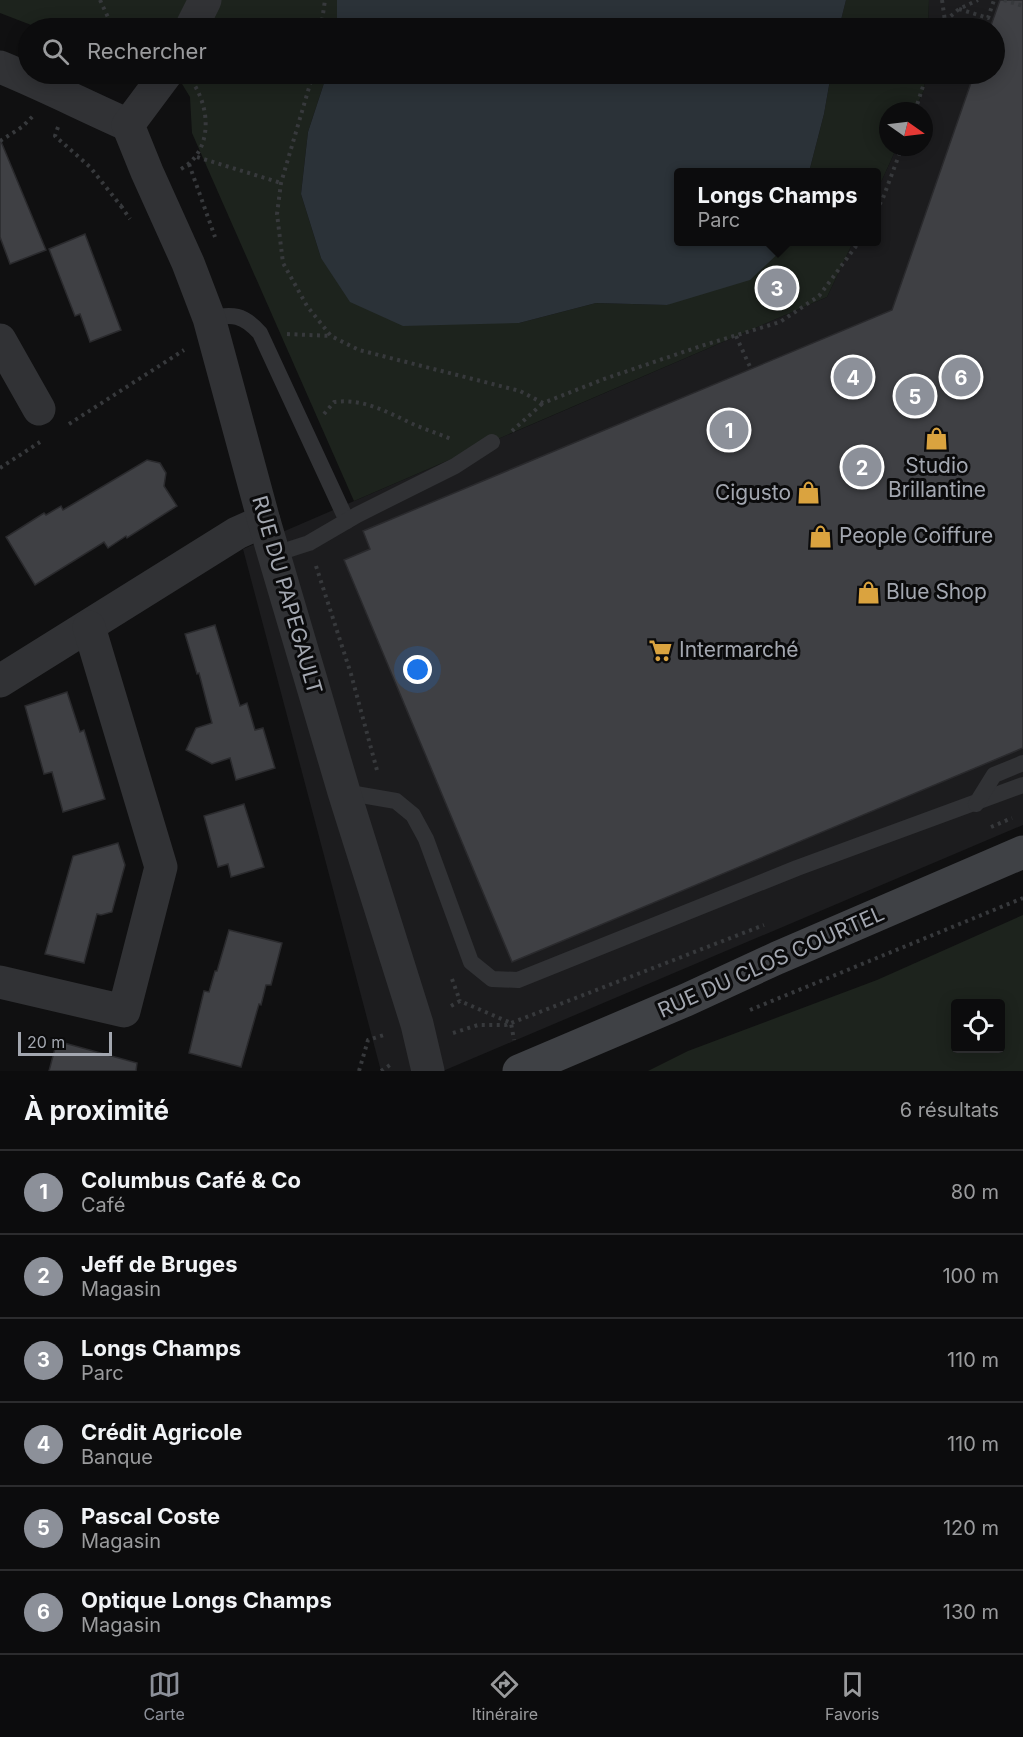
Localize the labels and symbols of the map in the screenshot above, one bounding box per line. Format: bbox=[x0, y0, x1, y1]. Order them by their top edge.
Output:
north arrow bbox=[879, 102, 933, 156]
pin: 3 bbox=[758, 266, 796, 310]
pin: 4 bbox=[834, 354, 872, 400]
pin: 6 bbox=[942, 354, 980, 400]
pin: 5 bbox=[896, 374, 934, 418]
pin: 1 bbox=[710, 408, 748, 452]
shop icon: Studio Brillantine bbox=[924, 425, 950, 451]
pin: 2 bbox=[842, 444, 882, 490]
place label: Studio Brillantine bbox=[888, 453, 986, 502]
place label: Cigusto bbox=[715, 480, 791, 505]
shop icon: Cigusto bbox=[796, 480, 822, 506]
street label: RUE DU PAPEGAULT bbox=[247, 493, 328, 697]
shop icon: People Coiffure bbox=[808, 523, 834, 549]
place label: People Coiffure bbox=[839, 523, 993, 548]
shop icon: Blue Shop bbox=[855, 579, 881, 605]
place label: Blue Shop bbox=[886, 579, 987, 604]
supermarket icon: Intermarché bbox=[648, 637, 674, 663]
place label: Intermarché bbox=[679, 637, 799, 662]
your location bbox=[403, 655, 432, 684]
street label: RUE DU CLOS COURTEL bbox=[654, 900, 888, 1023]
scale bar bbox=[18, 1029, 112, 1056]

